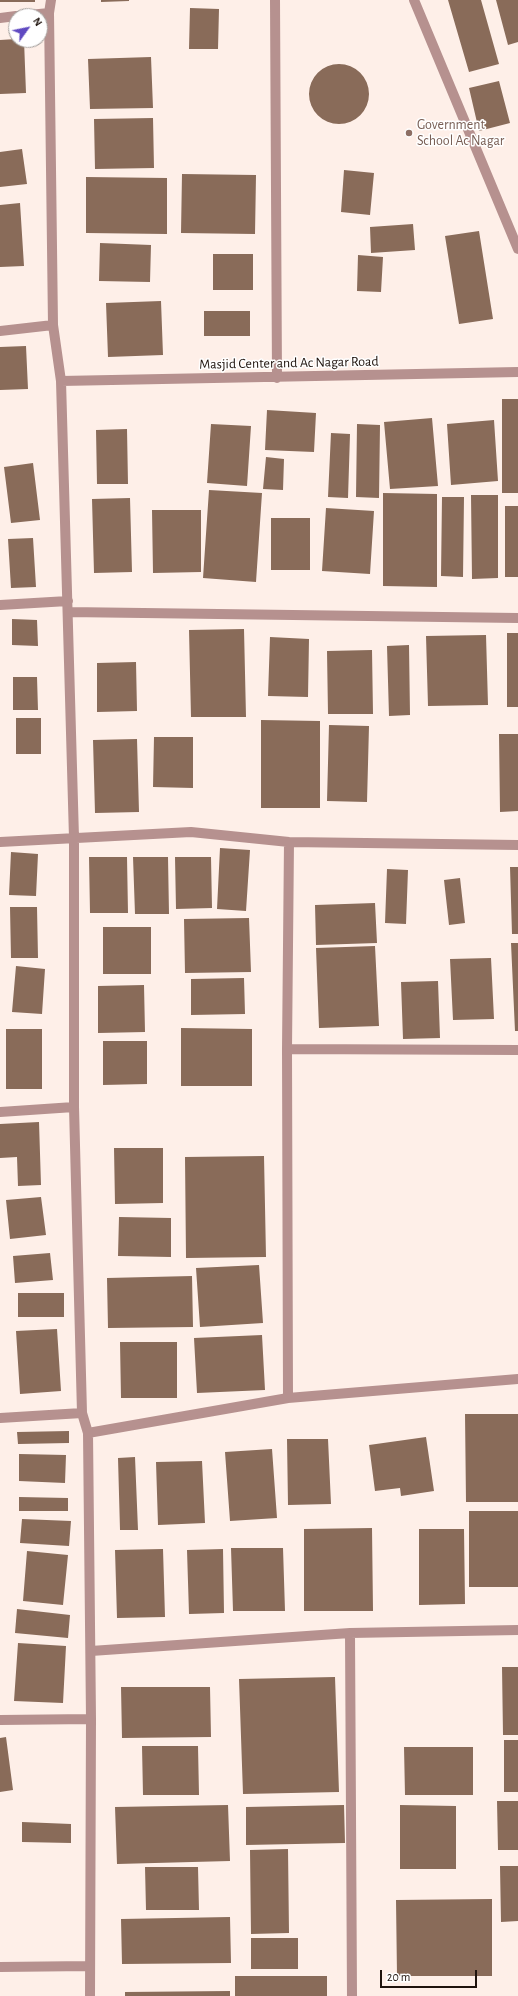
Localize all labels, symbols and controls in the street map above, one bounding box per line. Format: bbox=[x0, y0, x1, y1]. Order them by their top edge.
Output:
north arrow bbox=[8, 8, 48, 48]
text: N bbox=[31, 16, 44, 28]
place label: Government School Ac Nagar bbox=[417, 117, 504, 150]
marker: Government School Ac Nagar bbox=[404, 128, 414, 138]
street label: Masjid Center and Ac Nagar Road bbox=[199, 353, 379, 373]
scale bar bbox=[382, 1962, 479, 1988]
text: 20 m bbox=[387, 1971, 410, 1983]

